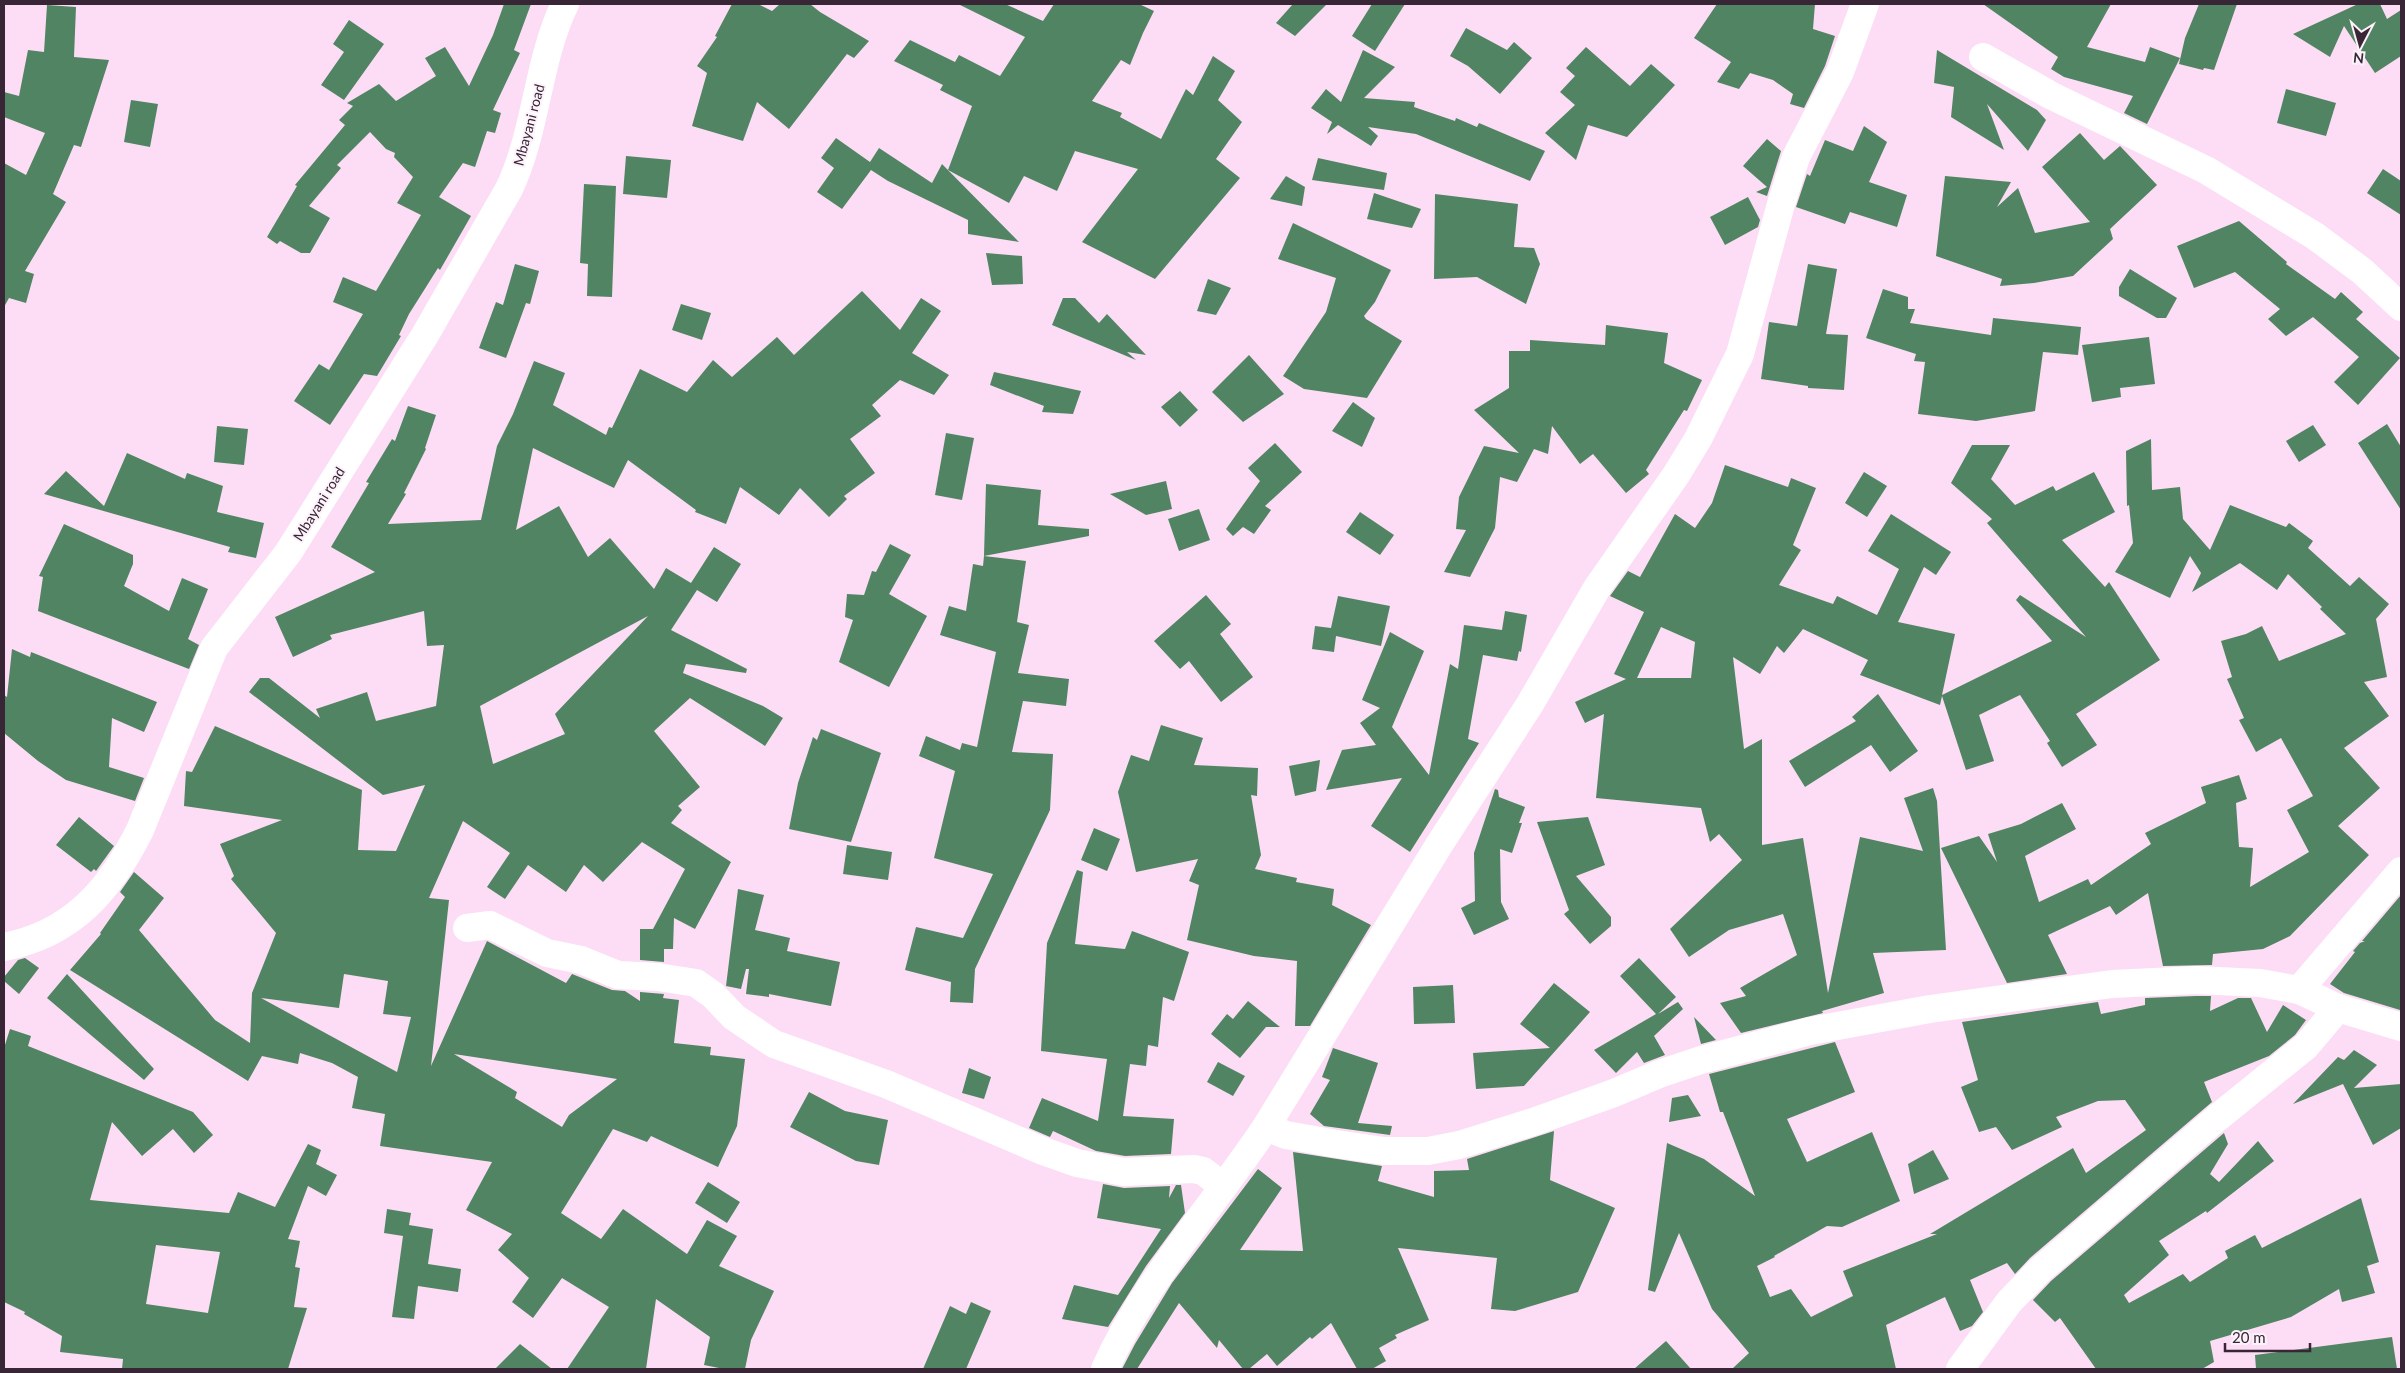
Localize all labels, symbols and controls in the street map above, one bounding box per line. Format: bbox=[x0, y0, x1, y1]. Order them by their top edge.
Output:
north arrow bbox=[2335, 20, 2385, 70]
text: N bbox=[2352, 49, 2365, 67]
street label: Mbayani road bbox=[509, 82, 548, 168]
street label: Mbayani road bbox=[289, 464, 348, 544]
scale bar bbox=[2225, 1320, 2310, 1352]
text: 20 m bbox=[2232, 1328, 2266, 1346]

